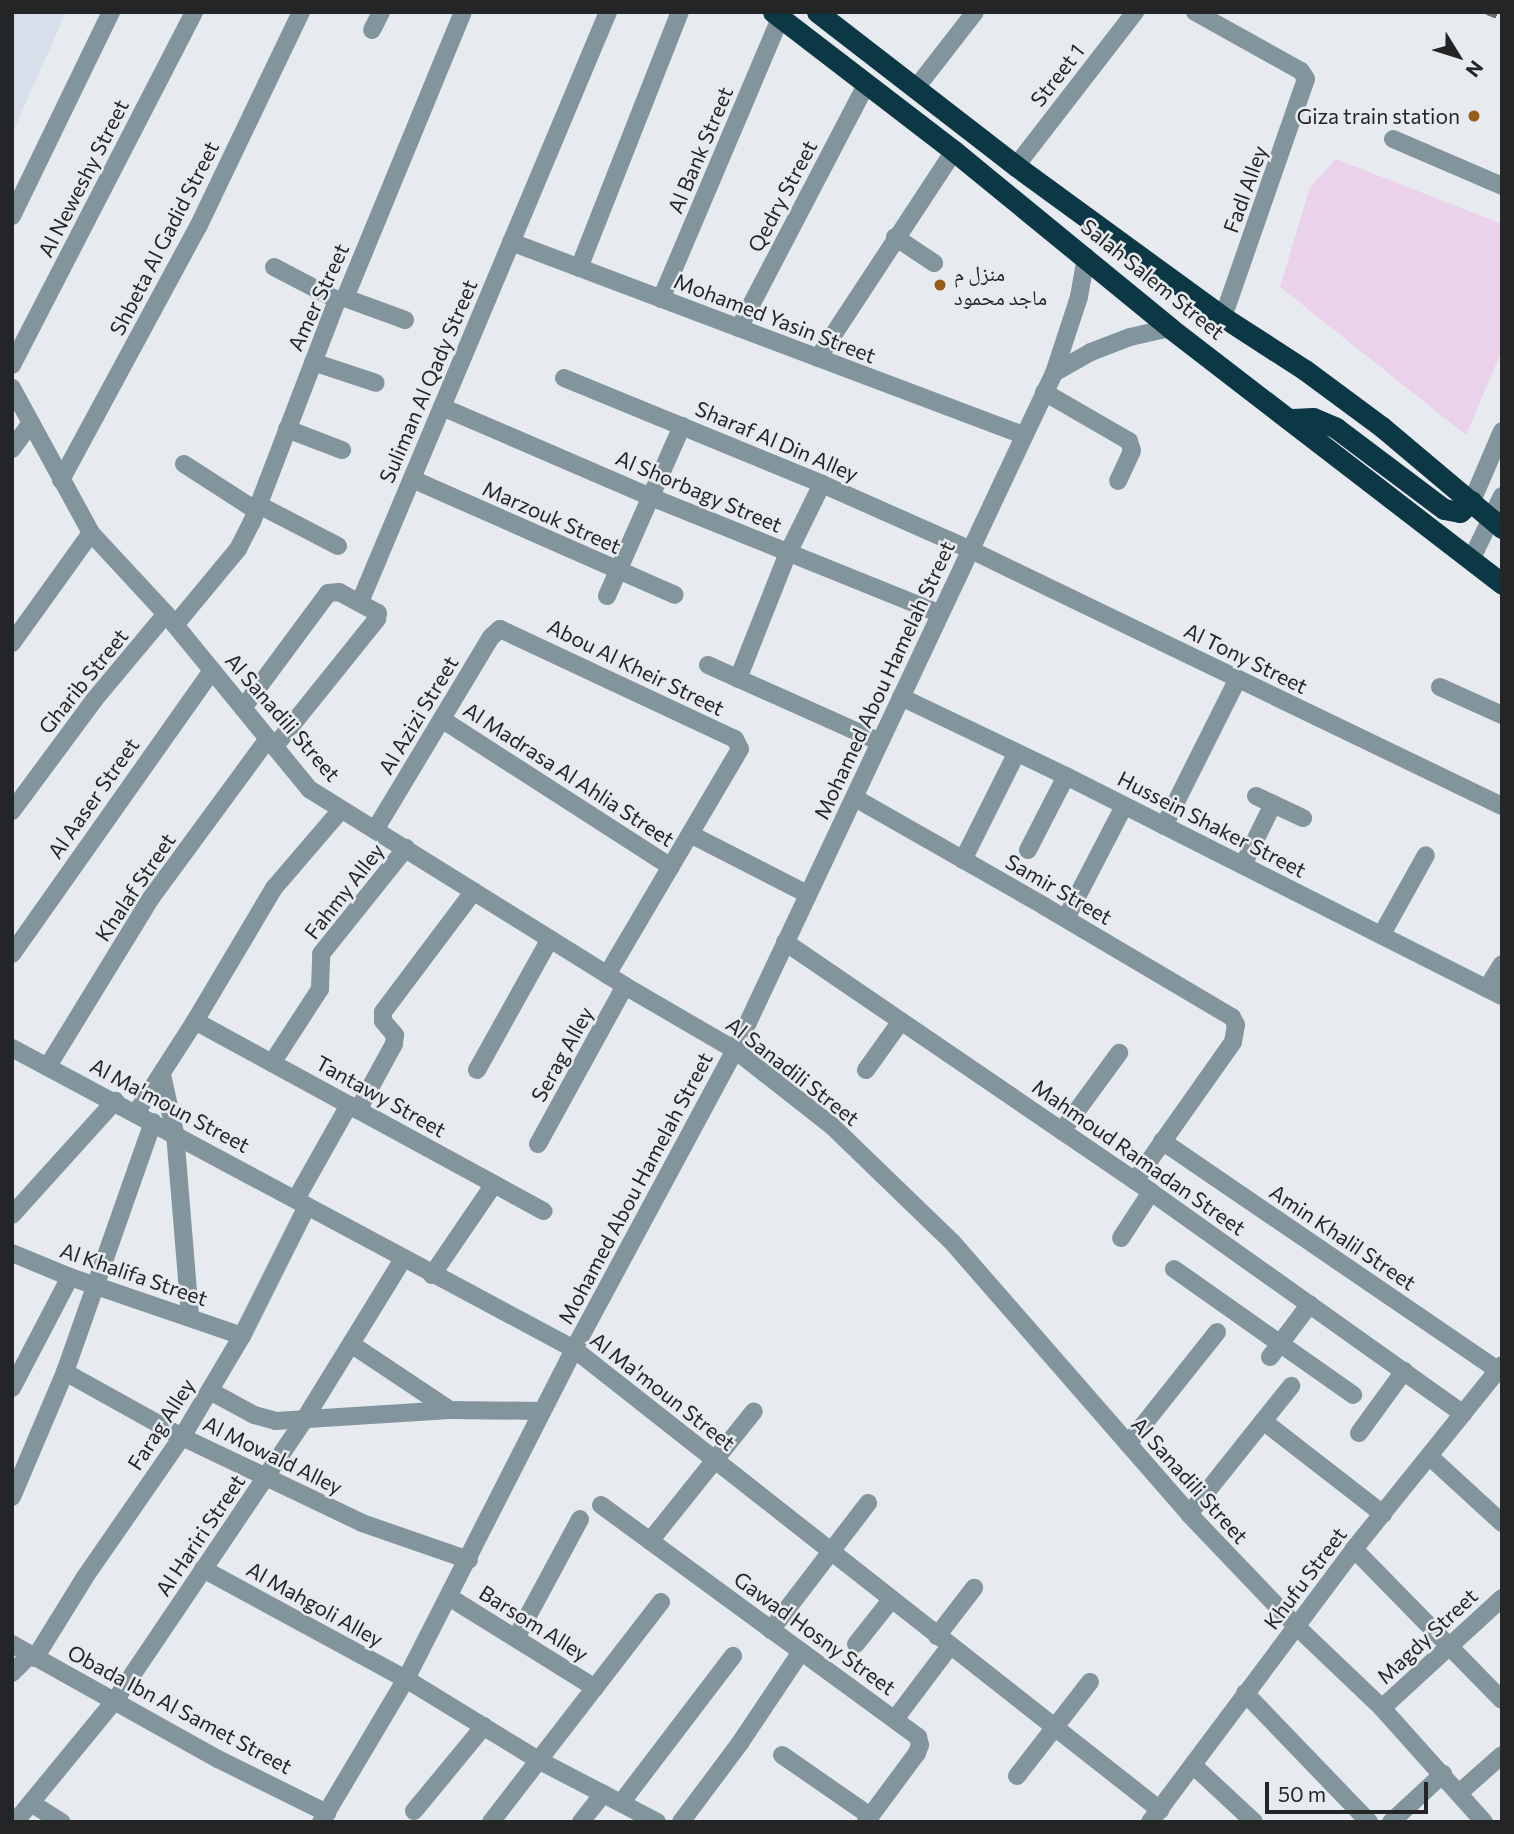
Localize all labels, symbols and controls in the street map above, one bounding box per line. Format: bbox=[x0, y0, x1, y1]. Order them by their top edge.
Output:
north arrow bbox=[1423, 21, 1493, 91]
street label: Street 1 bbox=[1025, 39, 1089, 111]
text: N bbox=[1461, 57, 1488, 82]
street label: Al Bank Street bbox=[662, 83, 738, 217]
street label: Al Neweshy Street bbox=[32, 95, 134, 261]
place label: Giza train station bbox=[1297, 103, 1460, 129]
marker: Giza train station bbox=[1466, 108, 1482, 124]
street label: Qedry Street bbox=[742, 136, 822, 256]
street label: Shbeta Al Gadid Street bbox=[104, 137, 224, 339]
street label: Fadl Alley bbox=[1218, 142, 1272, 236]
street label: Salah Salem Street bbox=[1076, 213, 1230, 345]
street label: Amer Street bbox=[282, 239, 354, 355]
place label: منزل م ماجد محمود bbox=[954, 260, 1047, 310]
street label: Mohamed Yasin Street bbox=[671, 268, 879, 368]
street label: Suliman Al Qady Street bbox=[374, 276, 482, 486]
marker: منزل م ماجد محمود bbox=[932, 277, 948, 293]
street label: Sharaf Al Din Alley bbox=[692, 395, 862, 487]
street label: Al Shorbagy Street bbox=[612, 445, 786, 537]
street label: Marzouk Street bbox=[479, 475, 625, 559]
street label: Mohamed Abou Hamelah Street bbox=[808, 537, 960, 823]
street label: Abou Al Kheir Street bbox=[544, 613, 728, 721]
street label: Al Tony Street bbox=[1180, 617, 1312, 699]
street label: Gharib Street bbox=[33, 623, 133, 739]
street label: Al Sanadili Street bbox=[220, 648, 346, 786]
street label: Al Azizi Street bbox=[373, 651, 463, 779]
street label: Al Madrasa Al Ahlia Street bbox=[459, 696, 679, 852]
street label: Al Aaser Street bbox=[42, 733, 144, 863]
street label: Hussein Shaker Street bbox=[1114, 766, 1310, 882]
street label: Khalaf Street bbox=[90, 828, 180, 946]
street label: Fahmy Alley bbox=[299, 838, 389, 944]
street label: Samir Street bbox=[1001, 848, 1117, 930]
street label: Serag Alley bbox=[526, 1002, 598, 1106]
street label: Al Sanadili Street bbox=[721, 1011, 865, 1131]
street label: Mohamed Abou Hamelah Street bbox=[552, 1048, 718, 1328]
street label: Tantawy Street bbox=[311, 1050, 451, 1142]
street label: Al Ma'moun Street bbox=[86, 1052, 254, 1158]
street label: Mahmoud Ramadan Street bbox=[1028, 1074, 1250, 1240]
street label: Amin Khalil Street bbox=[1265, 1179, 1421, 1295]
street label: Al Khalifa Street bbox=[57, 1237, 211, 1311]
street label: Al Ma'moun Street bbox=[586, 1327, 740, 1455]
street label: Farag Alley bbox=[122, 1374, 200, 1474]
street label: Al Mowald Alley bbox=[199, 1410, 347, 1500]
street label: Al Sanadili Street bbox=[1127, 1411, 1253, 1549]
street label: Al Hariri Street bbox=[150, 1469, 250, 1601]
street label: Khufu Street bbox=[1258, 1522, 1352, 1634]
street label: Al Mahgoli Alley bbox=[242, 1556, 388, 1652]
street label: Gawad Hosny Street bbox=[729, 1566, 901, 1700]
street label: Barsom Alley bbox=[475, 1580, 593, 1666]
street label: Magdy Street bbox=[1371, 1583, 1483, 1689]
street label: Obada Ibn Al Samet Street bbox=[64, 1639, 296, 1779]
scale bar bbox=[1269, 1768, 1432, 1812]
text: 50 m bbox=[1278, 1781, 1326, 1806]

